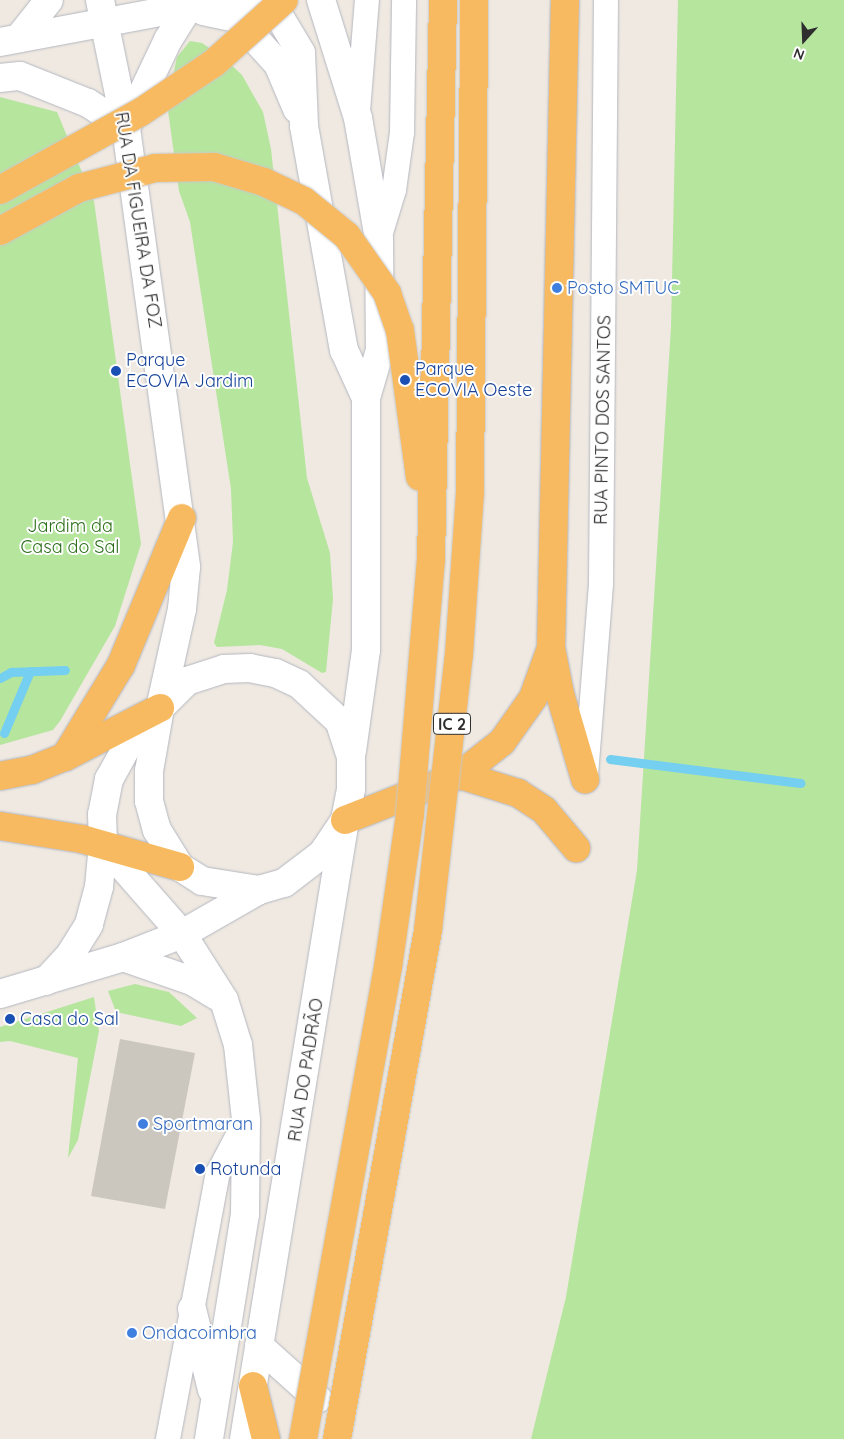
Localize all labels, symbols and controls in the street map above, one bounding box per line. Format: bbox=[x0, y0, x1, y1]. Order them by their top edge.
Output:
north arrow bbox=[779, 15, 829, 65]
text: N bbox=[791, 44, 807, 64]
street label: RUA DA FIGUEIRA DA FOZ bbox=[110, 110, 166, 330]
place label: Posto SMTUC bbox=[567, 277, 679, 299]
marker: Posto SMTUC bbox=[551, 282, 563, 294]
street label: RUA PINTO DOS SANTOS bbox=[590, 315, 616, 525]
place label: Parque ECOVIA Jardim bbox=[126, 350, 254, 392]
place label: Parque ECOVIA Oeste bbox=[415, 359, 532, 402]
marker: Parque ECOVIA Jardim bbox=[110, 365, 122, 377]
marker: Parque ECOVIA Oeste bbox=[399, 374, 411, 386]
park label: Jardim da Casa do Sal bbox=[21, 516, 119, 558]
road number: IC 2 bbox=[432, 711, 472, 738]
street label: RUA DO PADRÃO bbox=[284, 997, 328, 1143]
place label: Casa do Sal bbox=[20, 1008, 119, 1030]
marker: Casa do Sal bbox=[4, 1013, 16, 1025]
place label: Sportmaran bbox=[153, 1113, 253, 1135]
marker: Sportmaran bbox=[137, 1118, 149, 1130]
place label: Rotunda bbox=[210, 1158, 281, 1180]
marker: Rotunda bbox=[194, 1163, 206, 1175]
place label: Ondacoimbra bbox=[142, 1322, 257, 1344]
marker: Ondacoimbra bbox=[126, 1327, 138, 1339]

